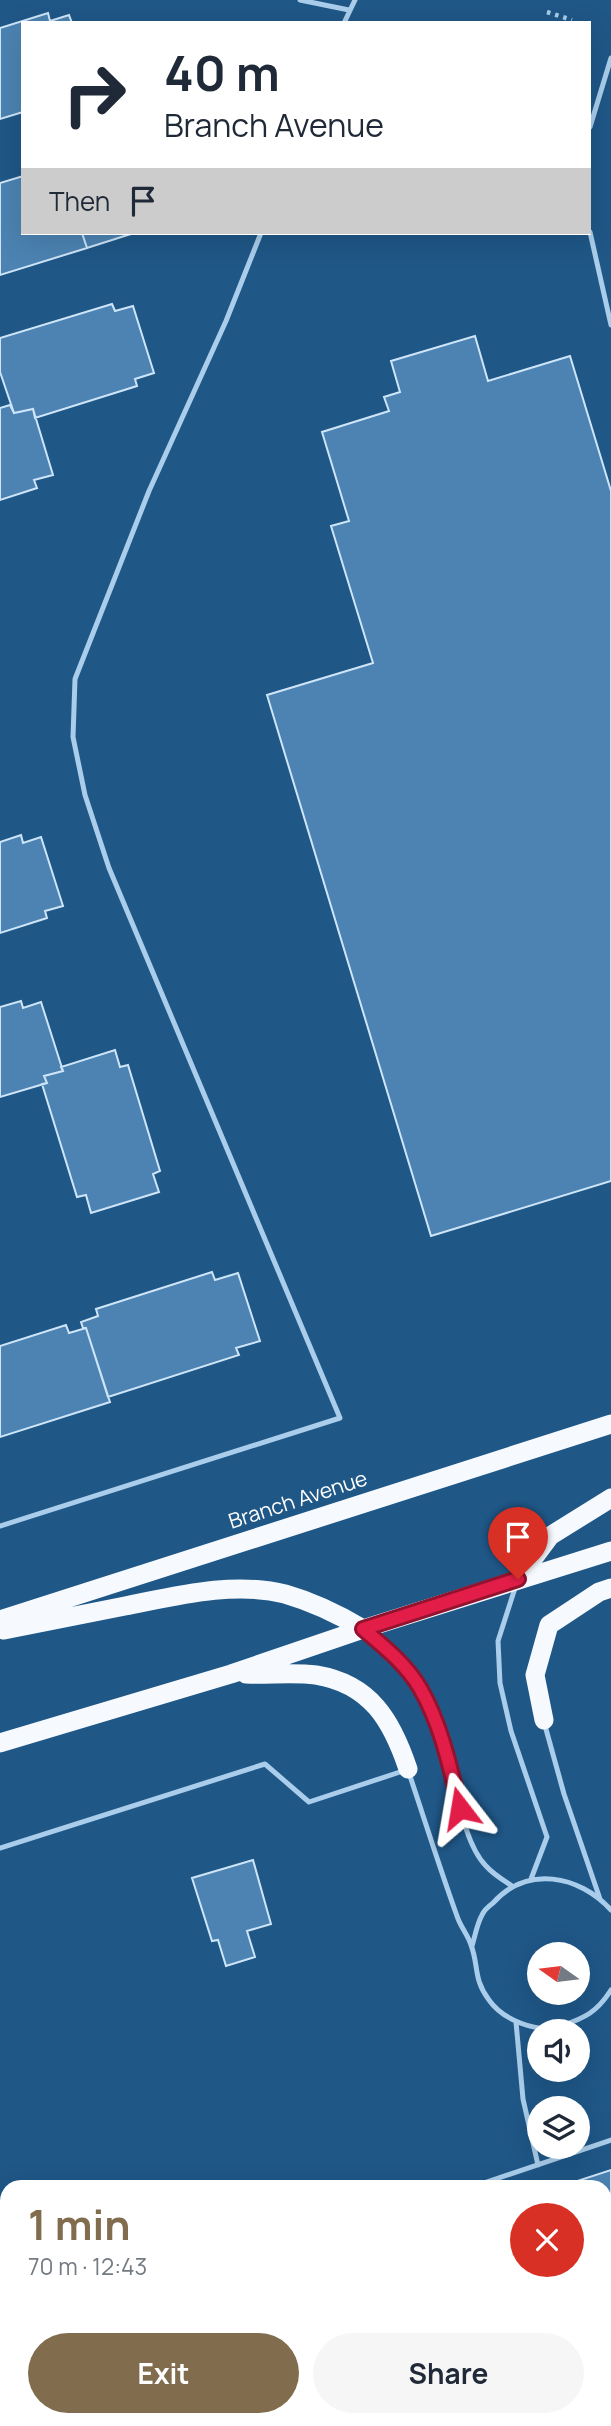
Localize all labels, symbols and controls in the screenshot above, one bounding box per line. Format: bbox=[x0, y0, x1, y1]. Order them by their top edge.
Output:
text: 40 m bbox=[164, 39, 280, 106]
icon: right bbox=[49, 49, 140, 140]
text: Branch Avenue bbox=[164, 103, 384, 147]
icon: arrive bbox=[124, 182, 162, 220]
text: Then bbox=[49, 183, 110, 219]
street label: Branch Avenue bbox=[225, 1463, 371, 1535]
pin bbox=[488, 1507, 548, 1579]
icon: arrive bbox=[499, 1518, 537, 1556]
position arrow bbox=[423, 1771, 497, 1845]
north arrow bbox=[527, 1942, 590, 2006]
map controls bbox=[527, 1942, 590, 2159]
button: sound bbox=[527, 2019, 590, 2082]
button: layers bbox=[527, 2096, 590, 2159]
text: 1 min bbox=[28, 2195, 131, 2253]
button: close bbox=[510, 2203, 584, 2277]
text: 70 m · 12:43 bbox=[28, 2250, 147, 2282]
button: Exit bbox=[28, 2333, 299, 2413]
button: Share bbox=[313, 2333, 584, 2413]

